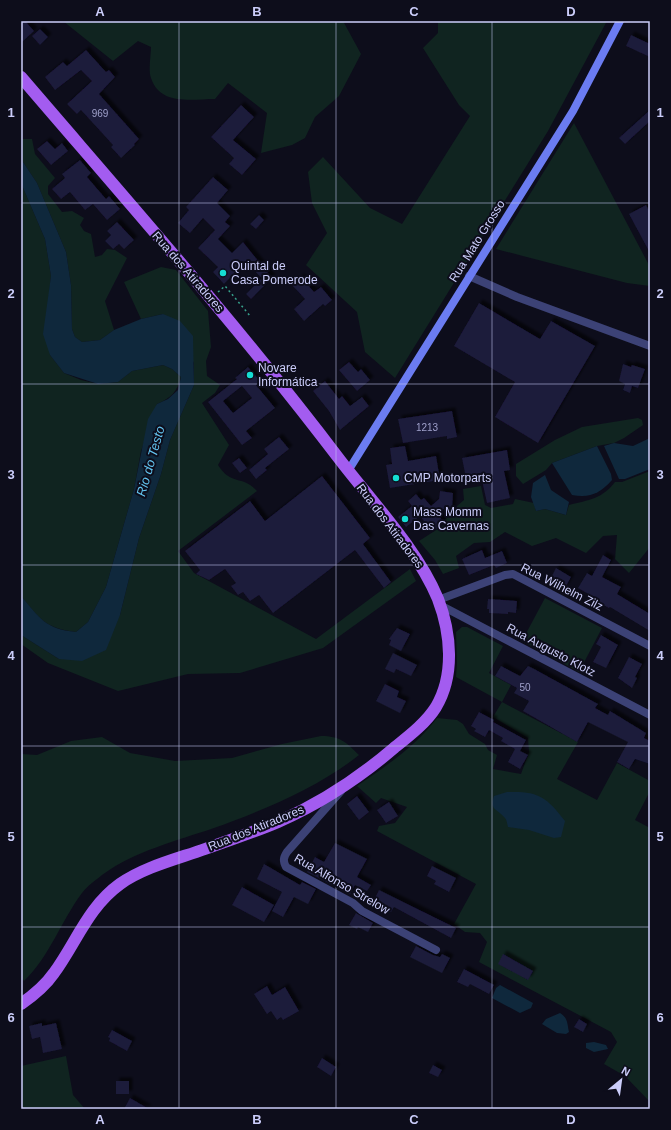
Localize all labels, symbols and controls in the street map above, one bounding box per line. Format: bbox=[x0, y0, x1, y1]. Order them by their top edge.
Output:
text: A bbox=[95, 4, 105, 19]
text: B bbox=[252, 4, 262, 19]
text: C bbox=[409, 4, 419, 19]
text: D bbox=[566, 4, 576, 19]
text: 1 bbox=[7, 105, 15, 120]
text: 1 bbox=[656, 105, 664, 120]
house number: 969 bbox=[92, 108, 109, 119]
street label: Rua Mato Grosso bbox=[446, 197, 508, 285]
street label: Rua dos Atiradores bbox=[149, 229, 227, 315]
place label: Quintal de Casa Pomerode bbox=[231, 259, 318, 287]
marker: Quintal de Casa Pomerode bbox=[218, 268, 228, 278]
text: 2 bbox=[7, 286, 15, 301]
text: 2 bbox=[656, 286, 664, 301]
place label: Novare Informática bbox=[258, 361, 318, 389]
marker: Novare Informática bbox=[245, 370, 255, 380]
house number: 1213 bbox=[416, 422, 439, 433]
water label: Rio do Testo bbox=[133, 424, 168, 498]
text: 3 bbox=[7, 467, 15, 482]
text: 3 bbox=[656, 467, 664, 482]
place label: CMP Motorparts bbox=[404, 471, 491, 485]
marker: CMP Motorparts bbox=[391, 473, 401, 483]
street label: Rua dos Atiradores bbox=[354, 481, 426, 571]
place label: Mass Momm Das Cavernas bbox=[413, 505, 489, 533]
marker: Mass Momm Das Cavernas bbox=[400, 514, 410, 524]
street label: Rua Wilhelm Zilz bbox=[519, 560, 605, 614]
street label: Rua Augusto Klotz bbox=[504, 621, 598, 679]
text: 4 bbox=[7, 648, 15, 663]
text: 4 bbox=[656, 648, 664, 663]
house number: 50 bbox=[519, 682, 531, 693]
street label: Rua dos Atiradores bbox=[206, 802, 306, 854]
text: 5 bbox=[7, 829, 15, 844]
text: 5 bbox=[656, 829, 664, 844]
street label: Rua Alfonso Strelow bbox=[292, 851, 393, 917]
text: 6 bbox=[7, 1010, 15, 1025]
text: 6 bbox=[656, 1010, 664, 1025]
north arrow bbox=[601, 1060, 641, 1100]
text: N bbox=[619, 1064, 632, 1078]
text: A bbox=[95, 1112, 105, 1127]
text: B bbox=[252, 1112, 262, 1127]
text: C bbox=[409, 1112, 419, 1127]
text: D bbox=[566, 1112, 576, 1127]

